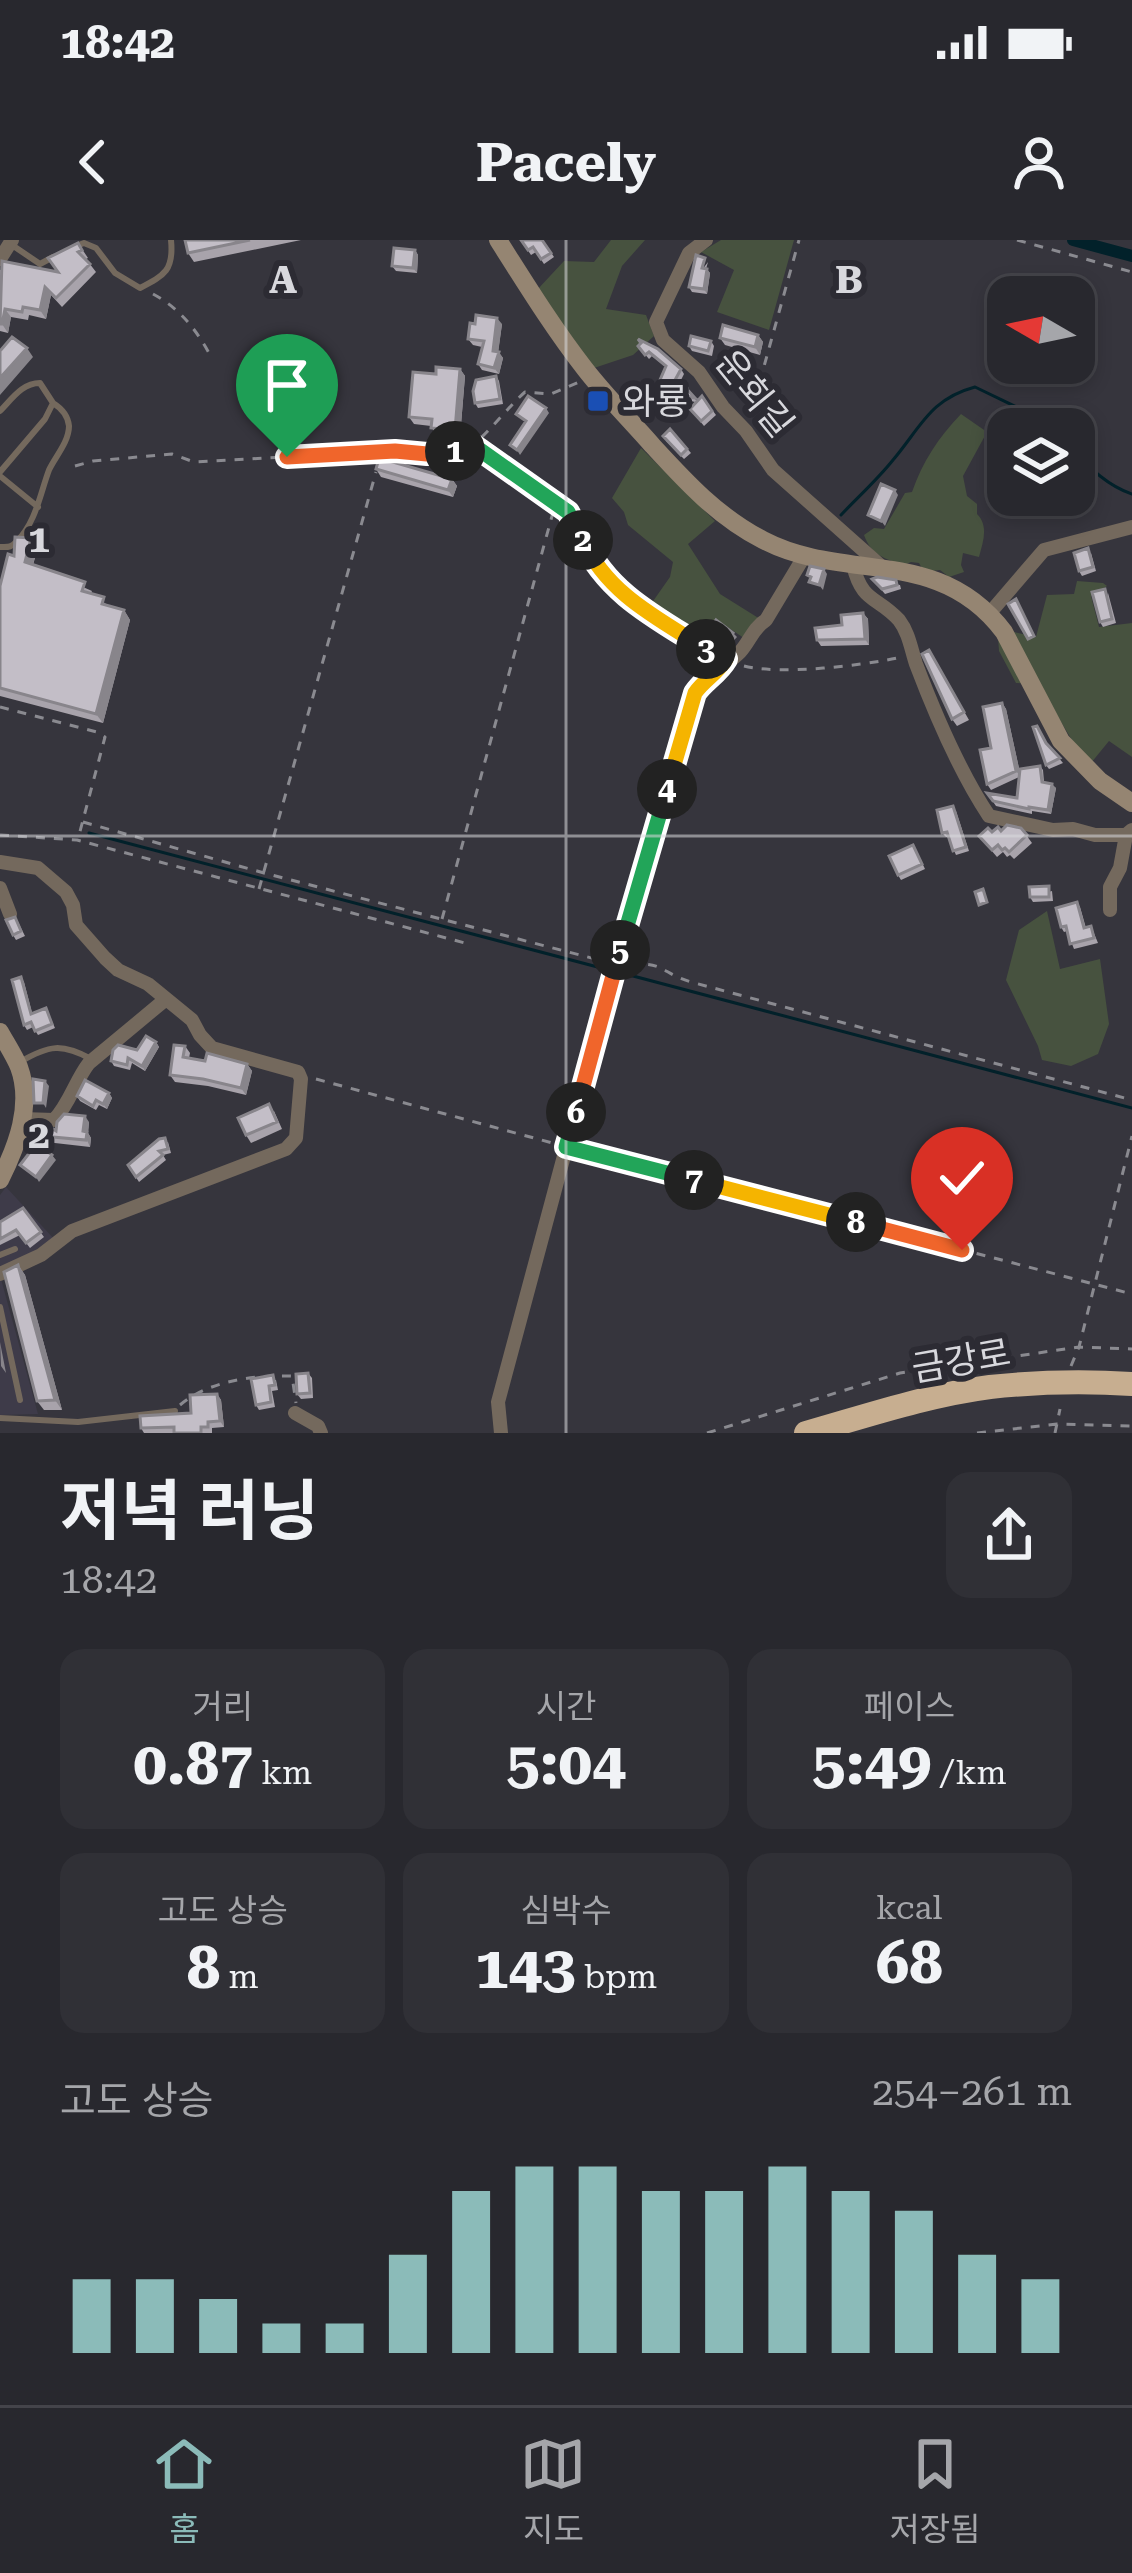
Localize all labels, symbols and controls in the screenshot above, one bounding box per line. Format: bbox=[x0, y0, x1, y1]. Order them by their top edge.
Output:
text: 18:42 bbox=[60, 16, 175, 69]
icon: back bbox=[60, 129, 126, 195]
icon: person bbox=[1006, 129, 1072, 195]
text: Pacely bbox=[476, 131, 656, 194]
text: A bbox=[269, 257, 297, 303]
text: B bbox=[835, 257, 863, 303]
north arrow bbox=[987, 276, 1095, 384]
map controls bbox=[987, 276, 1095, 516]
pin bbox=[236, 334, 338, 457]
street label: 운회길 bbox=[707, 342, 802, 445]
icon: arrive bbox=[254, 352, 320, 418]
place label: 와룡 bbox=[622, 381, 688, 423]
marker: 와룡 bbox=[585, 388, 611, 414]
button: layers bbox=[987, 408, 1095, 516]
pin: 1 bbox=[425, 421, 485, 481]
text: 1 bbox=[446, 431, 464, 470]
pin: 2 bbox=[553, 510, 613, 570]
text: 1 bbox=[28, 516, 50, 562]
text: 2 bbox=[574, 520, 592, 559]
pin: 3 bbox=[676, 619, 736, 679]
text: 3 bbox=[697, 629, 715, 668]
pin: 4 bbox=[637, 759, 697, 819]
text: 4 bbox=[658, 769, 676, 808]
pin: 5 bbox=[590, 920, 650, 980]
text: 5 bbox=[611, 930, 629, 969]
pin: 6 bbox=[546, 1082, 606, 1142]
text: 6 bbox=[567, 1092, 585, 1131]
text: 2 bbox=[28, 1112, 50, 1158]
pin bbox=[911, 1127, 1013, 1250]
icon: check bbox=[929, 1145, 995, 1211]
pin: 7 bbox=[664, 1150, 724, 1210]
text: 7 bbox=[685, 1160, 703, 1199]
pin: 8 bbox=[826, 1192, 886, 1252]
text: 8 bbox=[847, 1202, 865, 1241]
street label: 금강로 bbox=[909, 1332, 1014, 1390]
button: share bbox=[946, 1472, 1072, 1598]
text: 저녁 러닝 bbox=[60, 1473, 320, 1550]
text: 18:42 bbox=[60, 1557, 157, 1603]
text: 거리 bbox=[192, 1687, 253, 1726]
text: 시간 bbox=[536, 1687, 596, 1726]
text: 페이스 bbox=[864, 1687, 955, 1726]
text: 0.87 bbox=[133, 1728, 253, 1799]
text: 5:04 bbox=[506, 1728, 626, 1799]
text: 5:49 bbox=[812, 1728, 932, 1799]
text: km bbox=[253, 1753, 312, 1792]
text: /km bbox=[932, 1753, 1007, 1792]
text: kcal bbox=[876, 1888, 943, 1927]
text: 고도 상승 bbox=[158, 1891, 288, 1930]
text: 심박수 bbox=[520, 1891, 612, 1930]
text: 68 bbox=[876, 1927, 943, 1998]
text: 8 bbox=[187, 1932, 220, 2003]
text: 143 bbox=[475, 1932, 576, 2003]
text: m bbox=[220, 1957, 259, 1996]
text: bpm bbox=[576, 1957, 657, 1996]
text: 254–261 m bbox=[872, 2069, 1072, 2115]
text: 고도 상승 bbox=[60, 2078, 213, 2124]
tab: 홈 bbox=[151, 2431, 217, 2551]
tab: 지도 bbox=[520, 2431, 586, 2551]
tab: 저장됨 bbox=[889, 2431, 981, 2551]

